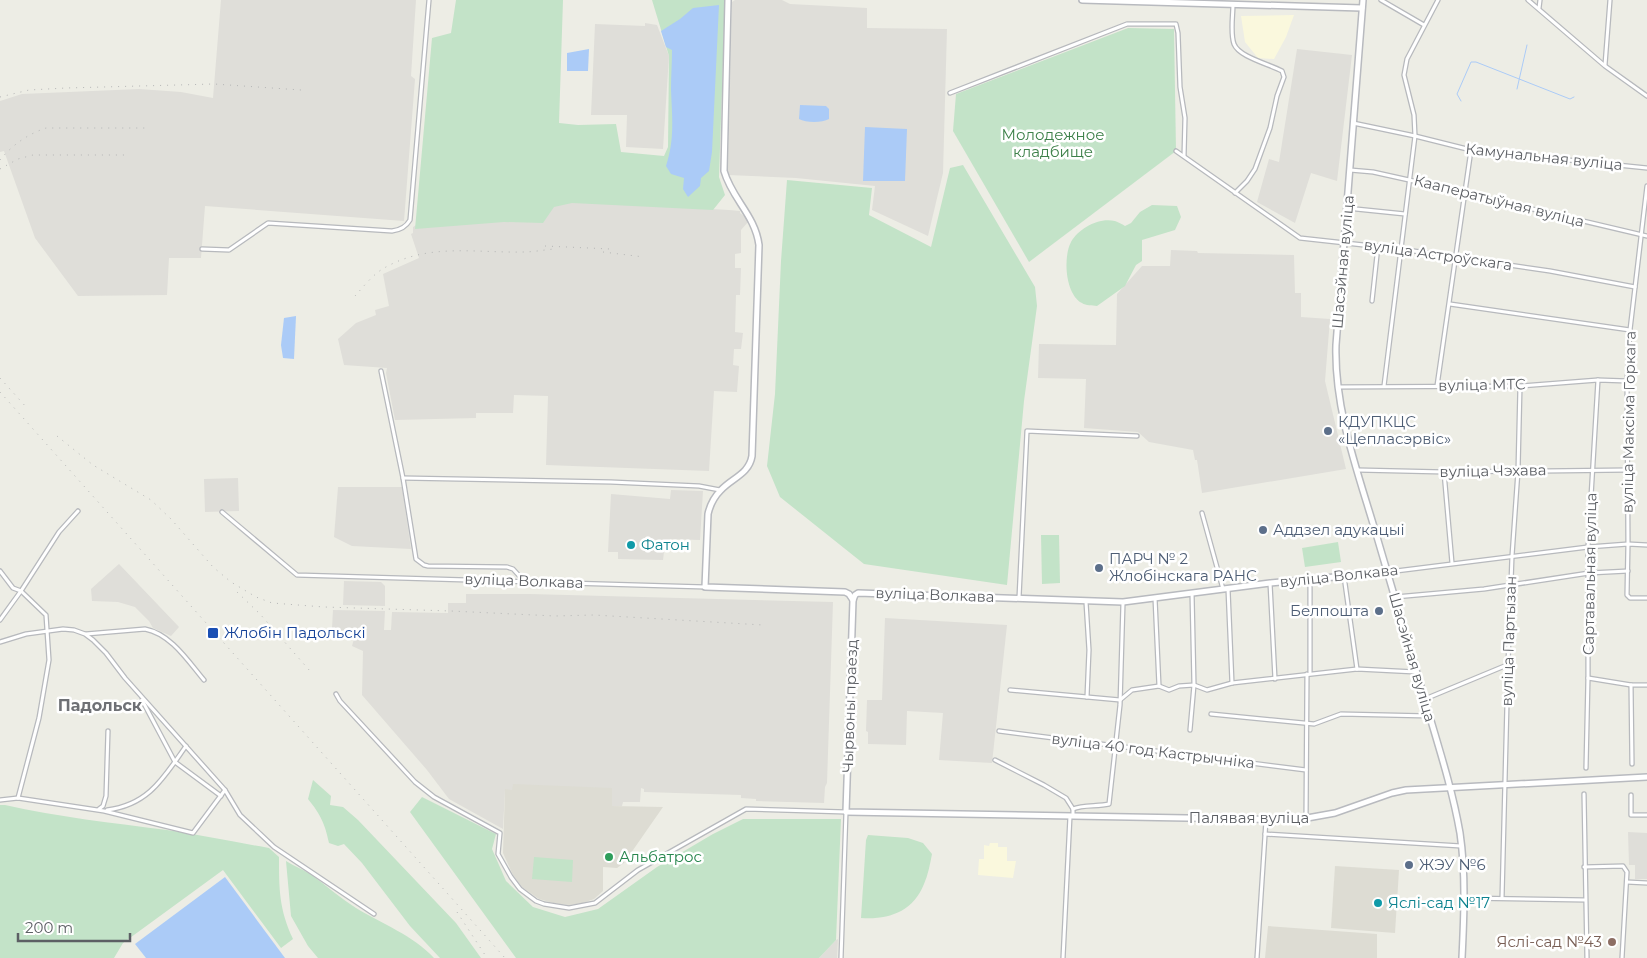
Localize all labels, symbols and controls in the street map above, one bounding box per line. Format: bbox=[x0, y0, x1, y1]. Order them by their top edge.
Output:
park label: Молодежное кладбище bbox=[1001, 125, 1105, 161]
street label: Камунальная вуліца bbox=[1465, 139, 1623, 174]
street label: Кааператыўная вуліца bbox=[1412, 170, 1586, 231]
street label: Шасэйная вуліца bbox=[1327, 194, 1358, 330]
street label: вуліца Астроўскага bbox=[1363, 235, 1513, 274]
street label: вуліца Максіма Горкага bbox=[1617, 331, 1640, 513]
street label: вуліца МТС bbox=[1438, 374, 1526, 395]
place label: КДУПКЦС «Цепласэрвіс» bbox=[1338, 412, 1451, 448]
marker: КДУПКЦС «Цепласэрвіс» bbox=[1322, 425, 1334, 437]
street label: вуліца Чэхава bbox=[1439, 460, 1547, 481]
street label: Сартавальная вуліца bbox=[1579, 493, 1600, 655]
place label: Аддзел адукацыі bbox=[1273, 520, 1405, 539]
marker: Аддзел адукацыі bbox=[1257, 524, 1269, 536]
place label: Фатон bbox=[641, 535, 690, 554]
marker: Фатон bbox=[625, 539, 637, 551]
place label: ПАРЧ № 2 Жлобінскага РАНС bbox=[1109, 549, 1257, 585]
street label: вуліца Волкава bbox=[1279, 560, 1399, 591]
marker: ПАРЧ № 2 Жлобінскага РАНС bbox=[1093, 562, 1105, 574]
street label: вуліца Волкава bbox=[464, 569, 584, 592]
street label: вуліца Партызан bbox=[1497, 575, 1520, 707]
street label: вуліца Волкава bbox=[875, 583, 995, 606]
street label: Шасэйная вуліца bbox=[1385, 590, 1440, 724]
place label: Белпошта bbox=[1290, 601, 1369, 620]
marker: Белпошта bbox=[1373, 605, 1385, 617]
place label: Жлобін Падольскі bbox=[224, 623, 366, 642]
marker: Жлобін Падольскі bbox=[206, 626, 220, 640]
street label: Чырвоны праезд bbox=[838, 639, 861, 773]
district label: Падольск bbox=[58, 696, 143, 715]
street label: вуліца 40 год Кастрычніка bbox=[1050, 729, 1256, 772]
street label: Палявая вуліца bbox=[1189, 808, 1309, 827]
place label: Альбатрос bbox=[619, 847, 702, 866]
marker: Альбатрос bbox=[603, 851, 615, 863]
place label: ЖЭУ №6 bbox=[1419, 855, 1486, 874]
marker: ЖЭУ №6 bbox=[1403, 859, 1415, 871]
place label: Яслі-сад №17 bbox=[1388, 893, 1490, 912]
marker: Яслі-сад №17 bbox=[1372, 897, 1384, 909]
scale bar bbox=[18, 910, 130, 942]
text: 200 m bbox=[25, 918, 73, 937]
place label: Яслі-сад №43 bbox=[1497, 932, 1602, 951]
marker: Яслі-сад №43 bbox=[1606, 936, 1618, 948]

